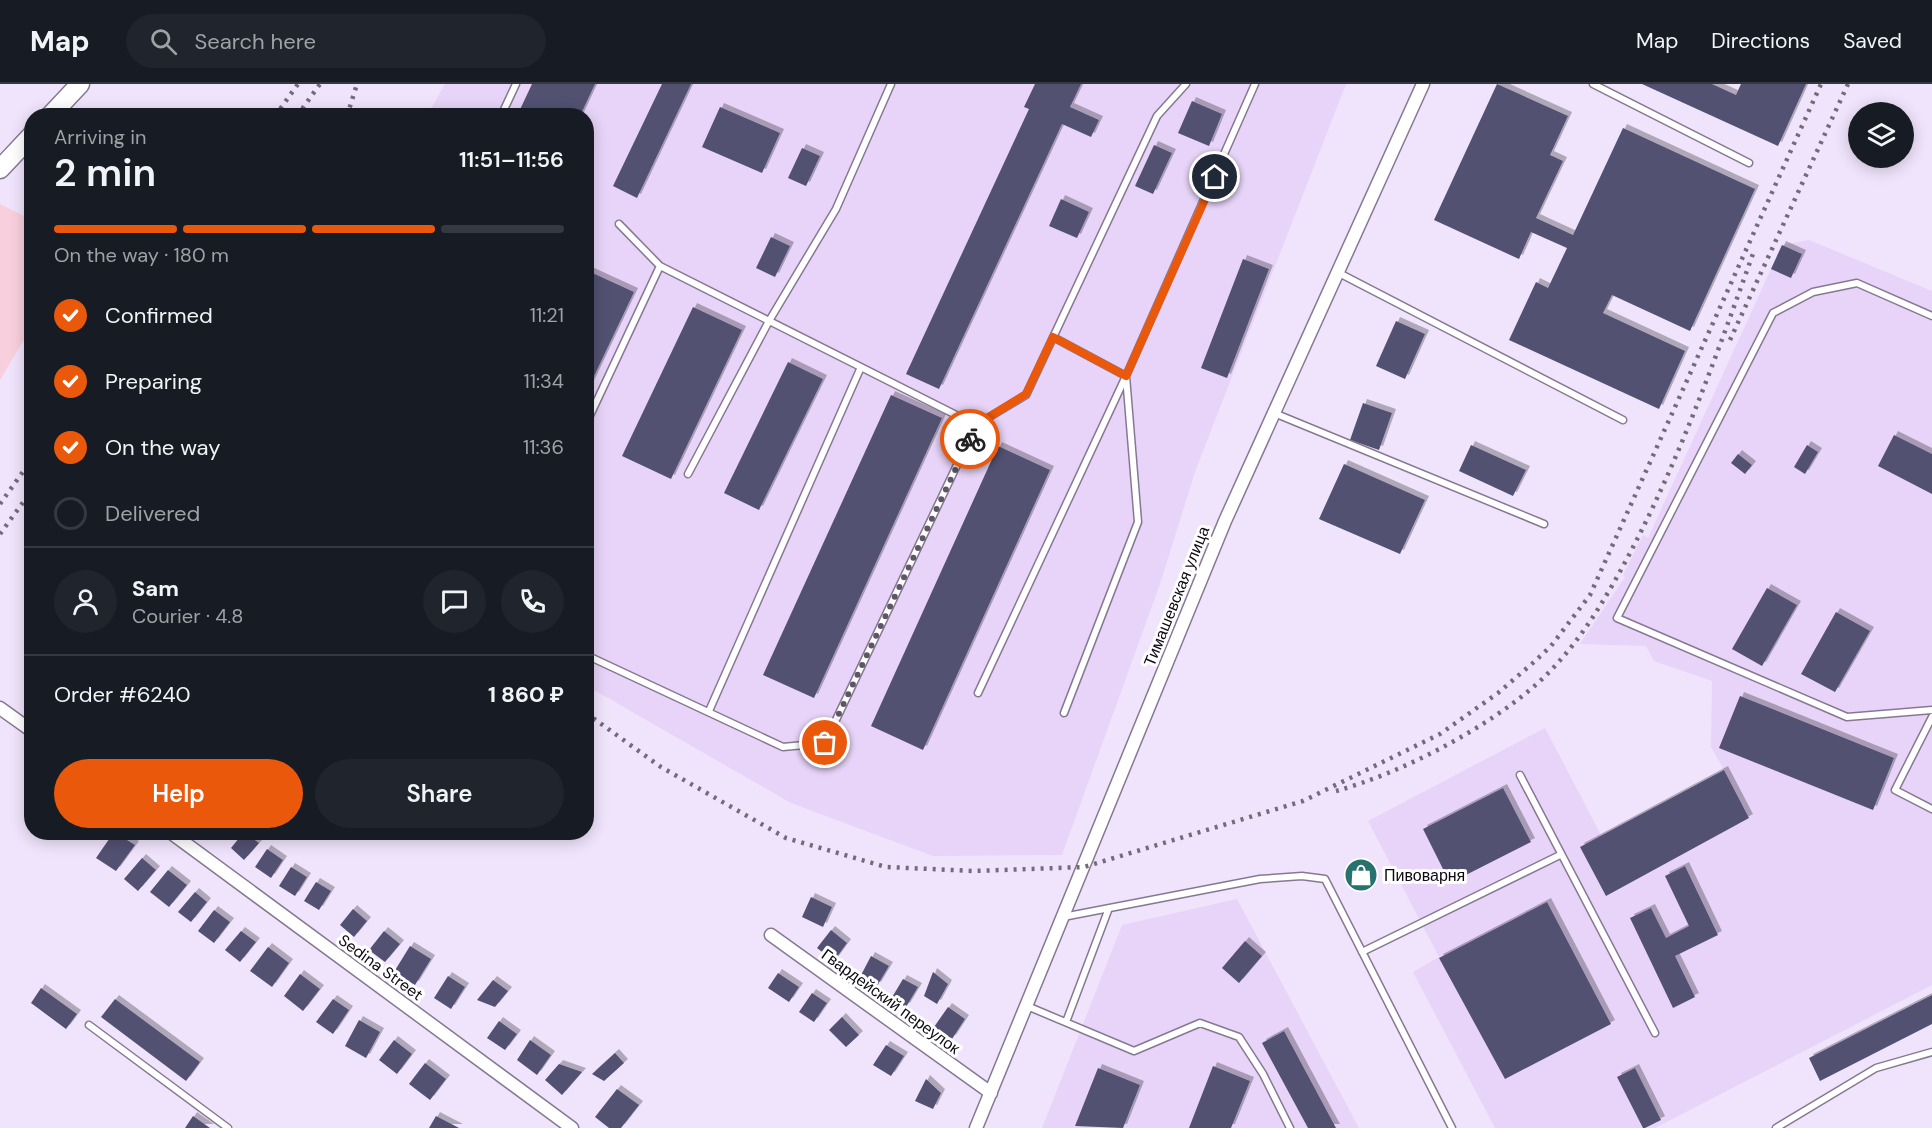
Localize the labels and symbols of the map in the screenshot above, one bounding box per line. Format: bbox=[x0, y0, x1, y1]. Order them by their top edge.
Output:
pin bbox=[1189, 151, 1240, 202]
courier bbox=[940, 409, 1000, 469]
street label: Тимашевская улица bbox=[1139, 523, 1214, 669]
pin bbox=[799, 717, 850, 768]
shop icon: Пивоварня bbox=[1343, 857, 1379, 893]
place label: Пивоварня bbox=[1384, 865, 1465, 886]
street label: Sedina Street bbox=[334, 930, 427, 1005]
street label: Гвардейский переулок bbox=[817, 944, 965, 1059]

